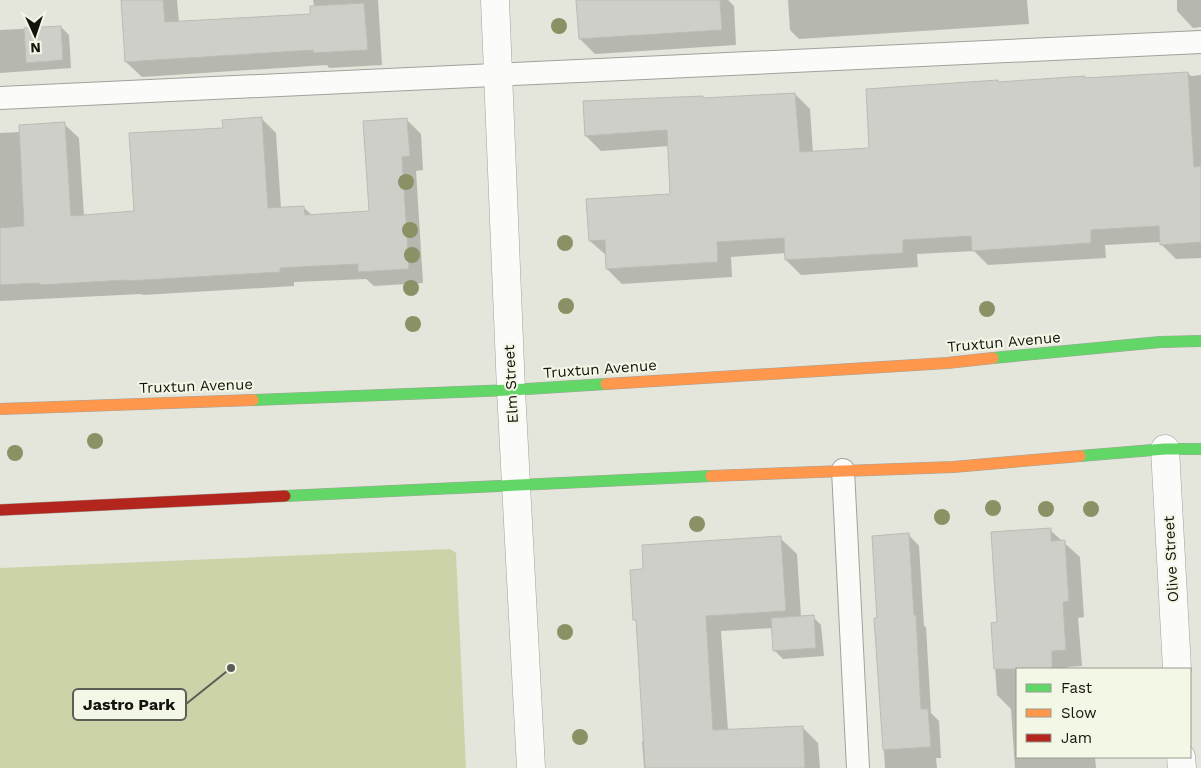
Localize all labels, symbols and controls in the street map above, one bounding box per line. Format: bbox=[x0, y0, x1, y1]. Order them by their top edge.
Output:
north arrow bbox=[10, 10, 60, 60]
text: N bbox=[30, 40, 41, 56]
street label: Truxtun Avenue bbox=[947, 328, 1061, 356]
street label: Elm Street bbox=[500, 344, 522, 424]
street label: Truxtun Avenue bbox=[543, 356, 657, 382]
street label: Truxtun Avenue bbox=[139, 375, 253, 397]
street label: Olive Street bbox=[1160, 515, 1182, 603]
legend bbox=[1016, 668, 1191, 758]
text: Fast bbox=[1061, 679, 1093, 697]
callout: Jastro Park bbox=[73, 689, 186, 720]
text: Jastro Park bbox=[83, 695, 175, 714]
text: Slow bbox=[1061, 704, 1097, 722]
text: Jam bbox=[1061, 729, 1092, 747]

